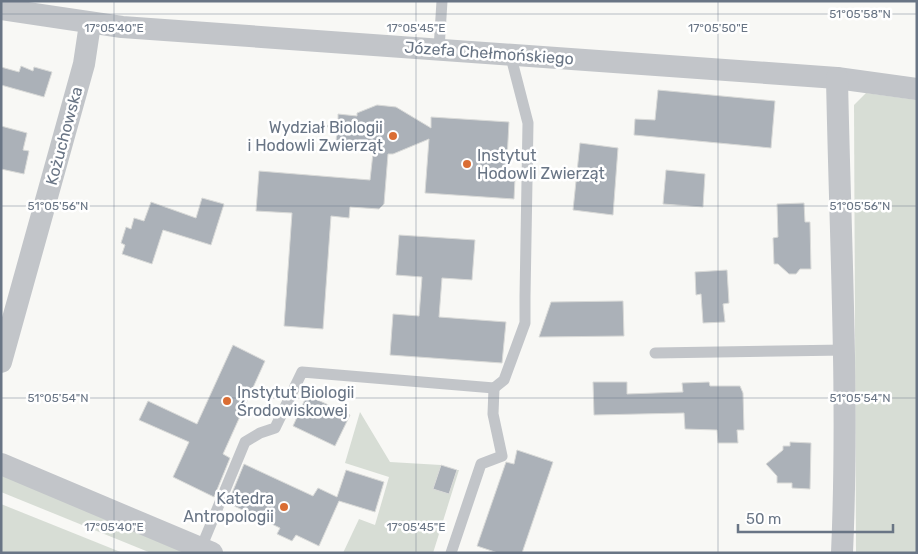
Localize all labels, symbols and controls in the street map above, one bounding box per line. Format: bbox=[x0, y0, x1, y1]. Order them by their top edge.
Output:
text: 51°05'58"N bbox=[829, 7, 891, 21]
text: 17°05'40"E bbox=[84, 21, 144, 35]
text: 17°05'45"E bbox=[386, 21, 446, 35]
text: 17°05'50"E bbox=[688, 21, 748, 35]
street label: Józefa Chełmońskiego bbox=[404, 38, 574, 68]
street label: Kożuchowska bbox=[42, 85, 86, 187]
place label: Wydział Biologii i Hodowli Zwierząt bbox=[247, 118, 383, 155]
marker: Wydział Biologii i Hodowli Zwierząt bbox=[387, 130, 399, 142]
place label: Instytut Hodowli Zwierząt bbox=[477, 146, 605, 183]
marker: Instytut Hodowli Zwierząt bbox=[461, 158, 473, 170]
text: 51°05'56"N bbox=[28, 199, 88, 213]
text: 51°05'56"N bbox=[830, 199, 890, 213]
place label: Instytut Biologii Środowiskowej bbox=[237, 383, 354, 420]
text: 51°05'54"N bbox=[27, 391, 89, 405]
text: 51°05'54"N bbox=[829, 391, 891, 405]
marker: Instytut Biologii Środowiskowej bbox=[221, 395, 233, 407]
place label: Katedra Antropologii bbox=[183, 489, 274, 526]
marker: Katedra Antropologii bbox=[278, 501, 290, 513]
scale bar bbox=[738, 502, 893, 534]
text: 50 m bbox=[746, 510, 781, 528]
text: 17°05'40"E bbox=[84, 520, 144, 534]
text: 17°05'45"E bbox=[386, 520, 446, 534]

